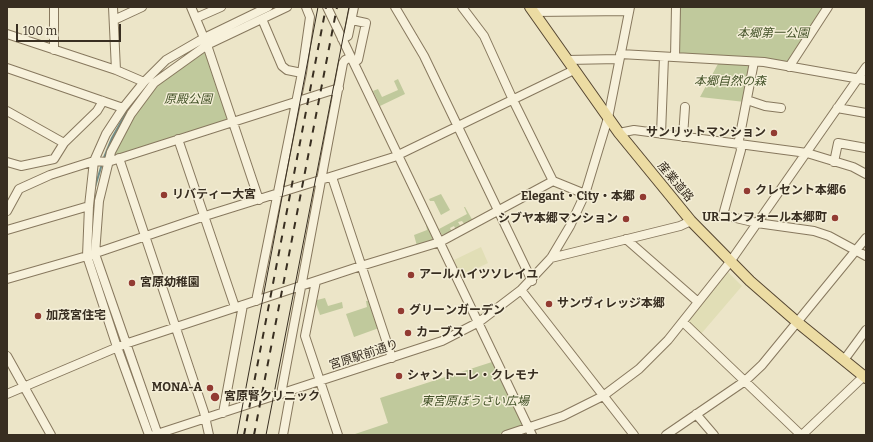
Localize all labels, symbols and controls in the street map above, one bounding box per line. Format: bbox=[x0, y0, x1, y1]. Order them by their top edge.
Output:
scale bar bbox=[18, 16, 123, 42]
text: 100 m bbox=[23, 24, 57, 38]
park label: 本郷第一公園 bbox=[737, 27, 809, 41]
park label: 本郷自然の森 bbox=[694, 75, 766, 89]
park label: 原殿公園 bbox=[164, 93, 212, 107]
place label: サンリットマンション bbox=[646, 126, 766, 140]
marker: サンリットマンション bbox=[769, 128, 779, 138]
street label: 産業道路 bbox=[654, 159, 696, 205]
place label: クレセント本郷6 bbox=[755, 184, 846, 198]
marker: クレセント本郷6 bbox=[742, 186, 752, 196]
place label: リバティー大宮 bbox=[172, 188, 256, 202]
marker: リバティー大宮 bbox=[159, 190, 169, 200]
place label: Elegant・City・本郷 bbox=[521, 190, 635, 204]
marker: Elegant・City・本郷 bbox=[638, 192, 648, 202]
place label: URコンフォール本郷町 bbox=[702, 211, 827, 225]
place label: シブヤ本郷マンション bbox=[498, 212, 618, 226]
marker: URコンフォール本郷町 bbox=[830, 213, 840, 223]
marker: シブヤ本郷マンション bbox=[621, 214, 631, 224]
place label: アールハイツソレイユ bbox=[419, 268, 538, 282]
marker: アールハイツソレイユ bbox=[406, 270, 416, 280]
place label: 宮原幼稚園 bbox=[140, 276, 200, 290]
marker: 宮原幼稚園 bbox=[127, 278, 137, 288]
place label: サンヴィレッジ本郷 bbox=[557, 297, 665, 311]
marker: サンヴィレッジ本郷 bbox=[544, 299, 554, 309]
place label: グリーンガーデン bbox=[409, 304, 505, 318]
marker: グリーンガーデン bbox=[396, 306, 406, 316]
place label: 加茂宮住宅 bbox=[46, 309, 106, 323]
marker: 加茂宮住宅 bbox=[33, 311, 43, 321]
place label: カーブス bbox=[416, 326, 464, 340]
marker: カーブス bbox=[403, 328, 413, 338]
street label: 宮原駅前通り bbox=[328, 337, 400, 373]
place label: シャントーレ・クレモナ bbox=[407, 369, 539, 383]
marker: シャントーレ・クレモナ bbox=[394, 371, 404, 381]
place label: MONA-A bbox=[152, 381, 202, 395]
marker: MONA-A bbox=[205, 383, 215, 393]
place label: 宮原腎クリニック bbox=[224, 390, 320, 404]
marker: 宮原腎クリニック bbox=[209, 391, 221, 403]
park label: 東宮原ぼうさい広場 bbox=[421, 395, 529, 409]

